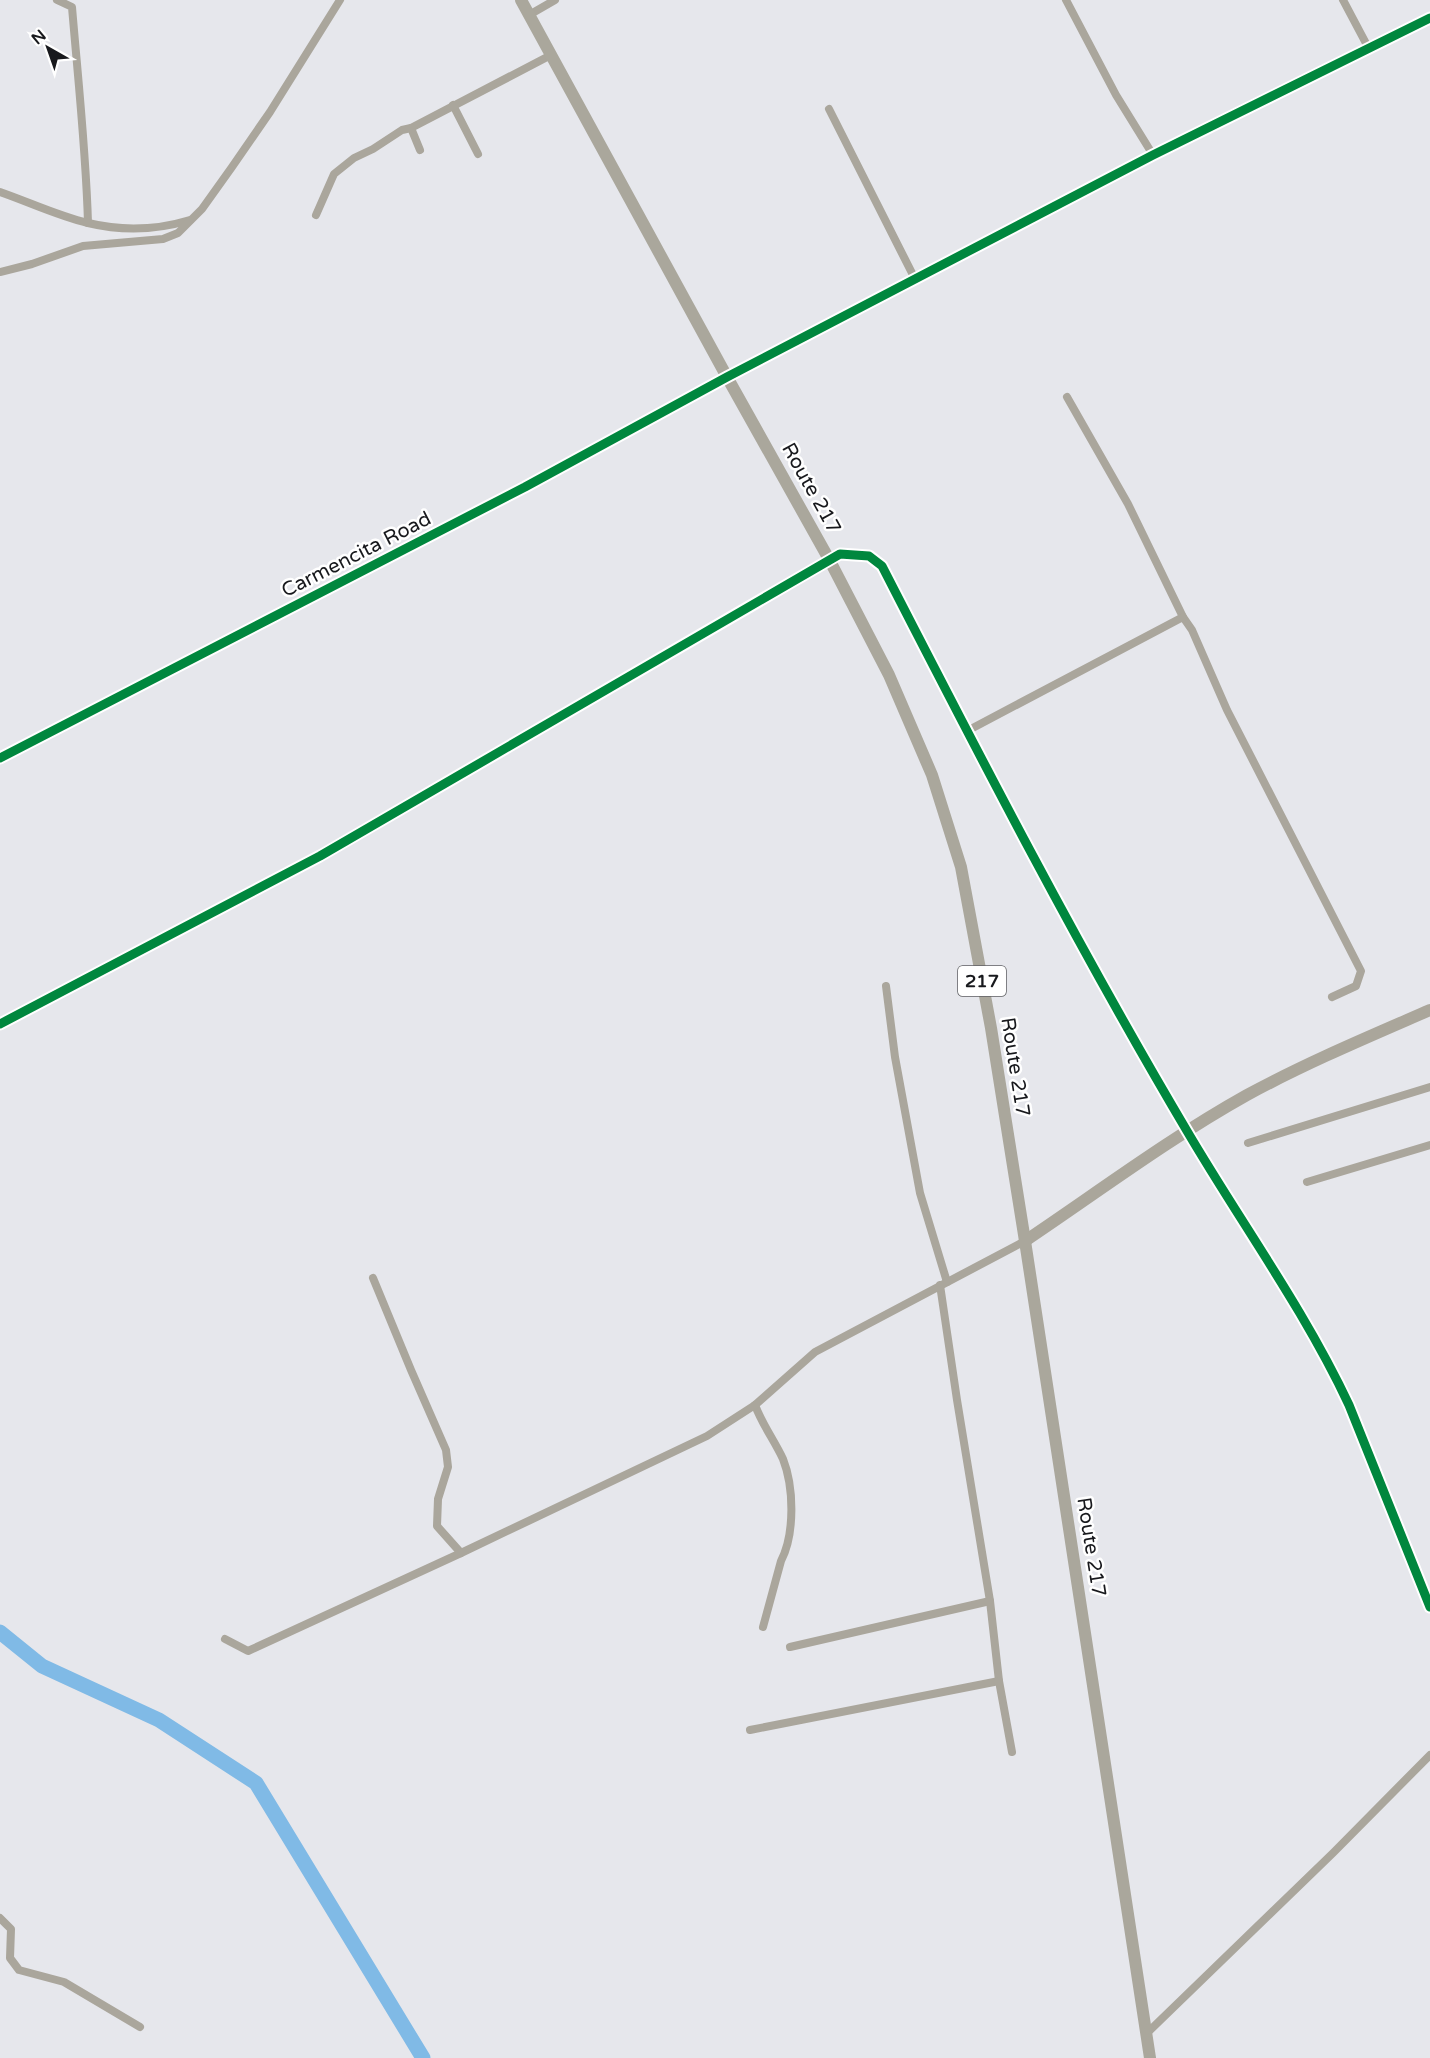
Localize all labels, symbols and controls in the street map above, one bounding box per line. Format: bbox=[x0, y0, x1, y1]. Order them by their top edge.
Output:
north arrow bbox=[18, 18, 78, 78]
text: N bbox=[28, 25, 50, 49]
street label: Route 217 bbox=[776, 439, 846, 538]
street label: Carmencita Road bbox=[278, 507, 435, 603]
road number: 217 bbox=[958, 966, 1006, 996]
street label: Route 217 bbox=[995, 1016, 1035, 1119]
street label: Route 217 bbox=[1071, 1496, 1111, 1599]

